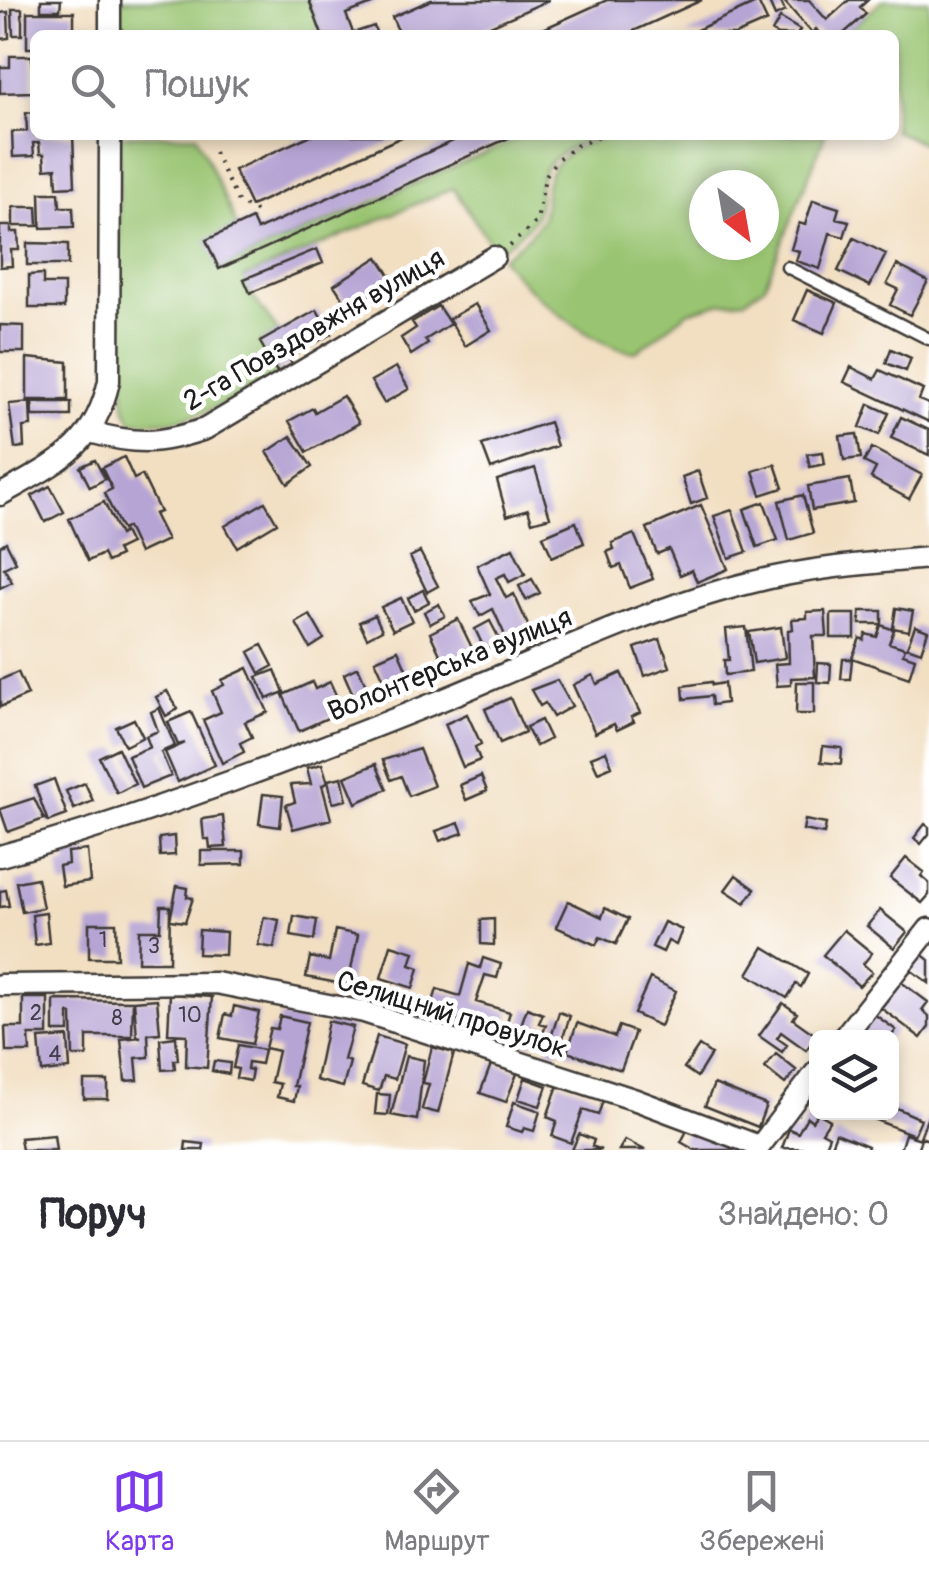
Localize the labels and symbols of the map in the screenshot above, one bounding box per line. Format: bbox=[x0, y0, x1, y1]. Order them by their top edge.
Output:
north arrow bbox=[689, 170, 779, 260]
street label: 2-га Повздовжня вулиця bbox=[177, 241, 451, 419]
street label: Волонтерська вулиця bbox=[323, 600, 577, 730]
house number: 1 bbox=[99, 926, 107, 954]
house number: 3 bbox=[148, 932, 160, 960]
street label: Селищний провулок bbox=[332, 963, 572, 1067]
house number: 2 bbox=[30, 999, 42, 1027]
house number: 10 bbox=[178, 1001, 202, 1029]
house number: 8 bbox=[111, 1004, 123, 1032]
house number: 4 bbox=[49, 1040, 62, 1068]

